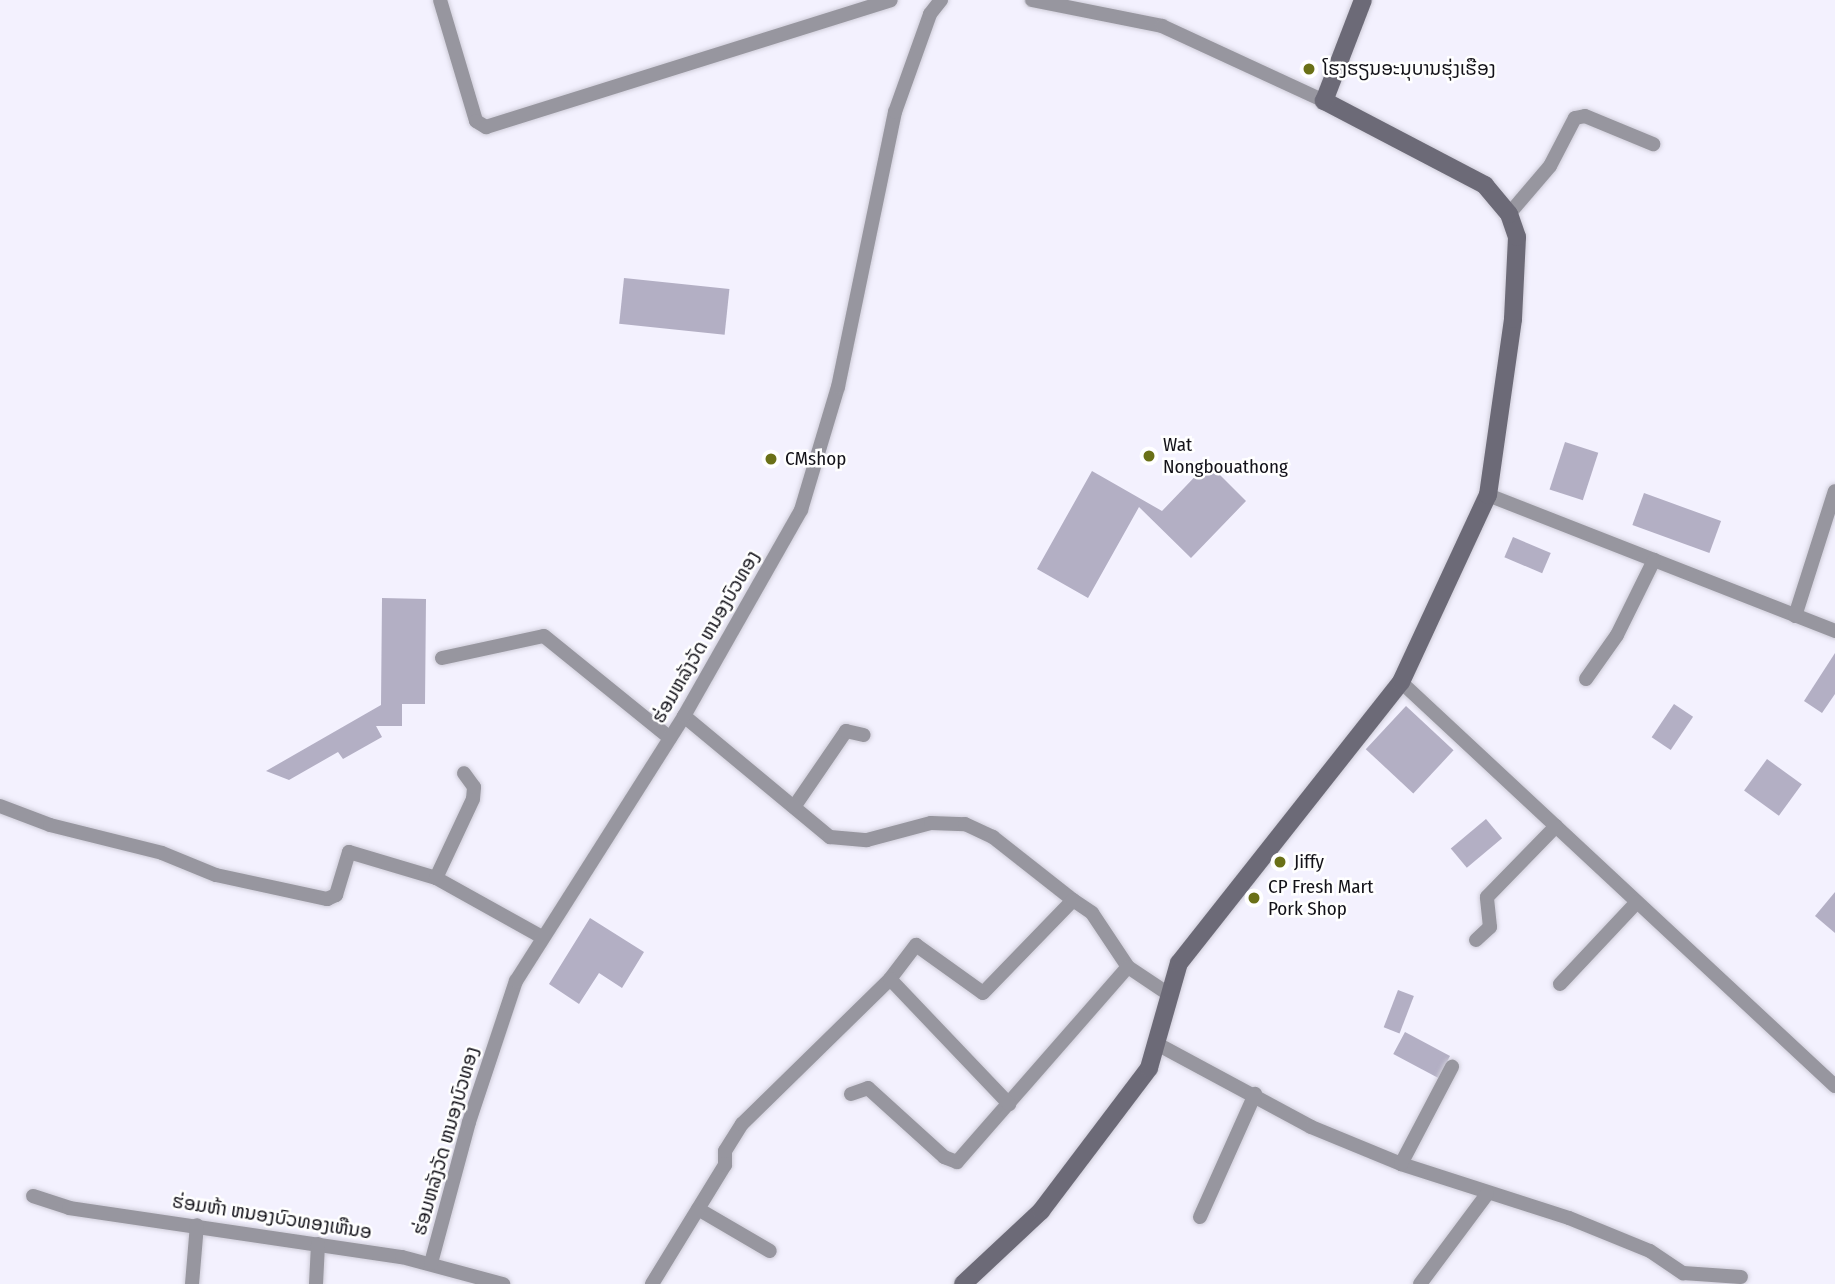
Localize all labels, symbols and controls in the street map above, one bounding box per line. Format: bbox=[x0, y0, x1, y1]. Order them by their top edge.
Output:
place label: ໂຮງຮຽນອະນຸບານຮຸ່ງເຮືອງ bbox=[1323, 58, 1496, 80]
marker: ໂຮງຮຽນອະນຸບານຮຸ່ງເຮືອງ bbox=[1301, 61, 1317, 77]
place label: Wat Nongbouathong bbox=[1163, 434, 1288, 478]
place label: CMshop bbox=[785, 448, 846, 470]
marker: Wat Nongbouathong bbox=[1141, 448, 1157, 464]
marker: CMshop bbox=[763, 451, 779, 467]
street label: ຮ່ອມຫລັງວັດ ຫນອງບົວທອງ bbox=[647, 547, 765, 727]
place label: Jiffy bbox=[1294, 851, 1324, 873]
marker: Jiffy bbox=[1272, 854, 1288, 870]
place label: CP Fresh Mart Pork Shop bbox=[1268, 876, 1373, 920]
marker: CP Fresh Mart Pork Shop bbox=[1246, 890, 1262, 906]
street label: ຮ່ອມຫລັງວັດ ຫນອງບົວທອງ bbox=[408, 1044, 484, 1238]
street label: ຮ່ອມຫ້າ ຫນອງບົວທອງເຫືນອ bbox=[171, 1190, 373, 1244]

